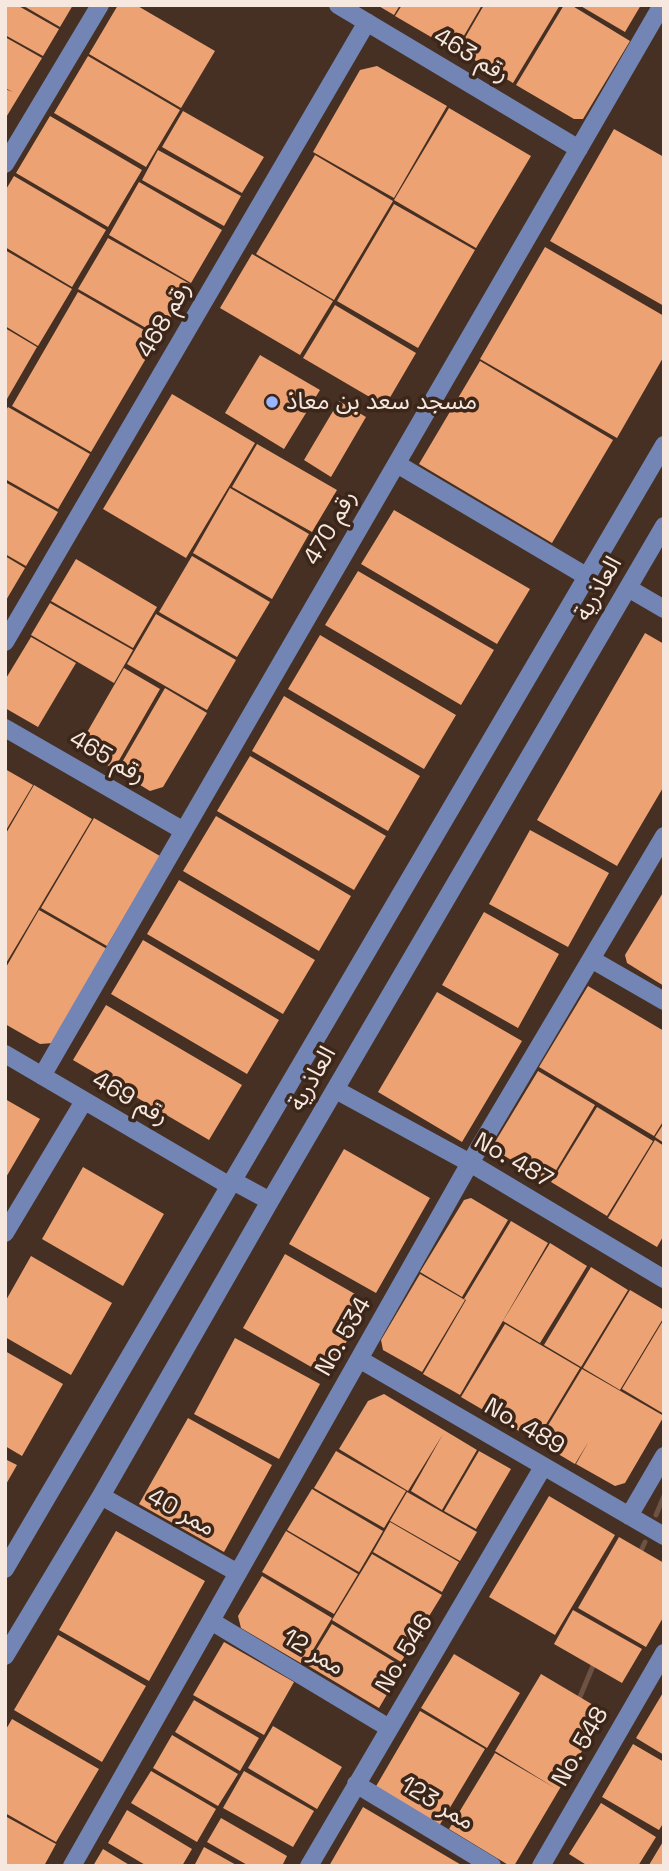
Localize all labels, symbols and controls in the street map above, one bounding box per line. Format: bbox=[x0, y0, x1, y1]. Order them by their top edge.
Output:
street label: رقم 463 bbox=[428, 22, 514, 90]
street label: رقم 468 bbox=[132, 277, 198, 363]
place label: مسجد سعد بن معاذ bbox=[286, 388, 477, 416]
marker: مسجد سعد بن معاذ bbox=[264, 394, 280, 410]
street label: رقم 470 bbox=[298, 486, 364, 570]
street label: العاذرية bbox=[569, 552, 629, 626]
street label: رقم 465 bbox=[64, 725, 150, 791]
street label: العاذرية bbox=[283, 1042, 343, 1116]
street label: رقم 469 bbox=[87, 1066, 173, 1132]
street label: No. 487 bbox=[469, 1127, 557, 1195]
street label: No. 534 bbox=[310, 1292, 378, 1382]
street label: No. 489 bbox=[479, 1393, 569, 1461]
street label: ممر 40 bbox=[142, 1483, 220, 1543]
street label: No. 546 bbox=[370, 1609, 440, 1699]
street label: ممر 12 bbox=[277, 1623, 349, 1683]
street label: No. 548 bbox=[547, 1702, 615, 1792]
street label: ممر 123 bbox=[395, 1771, 479, 1837]

